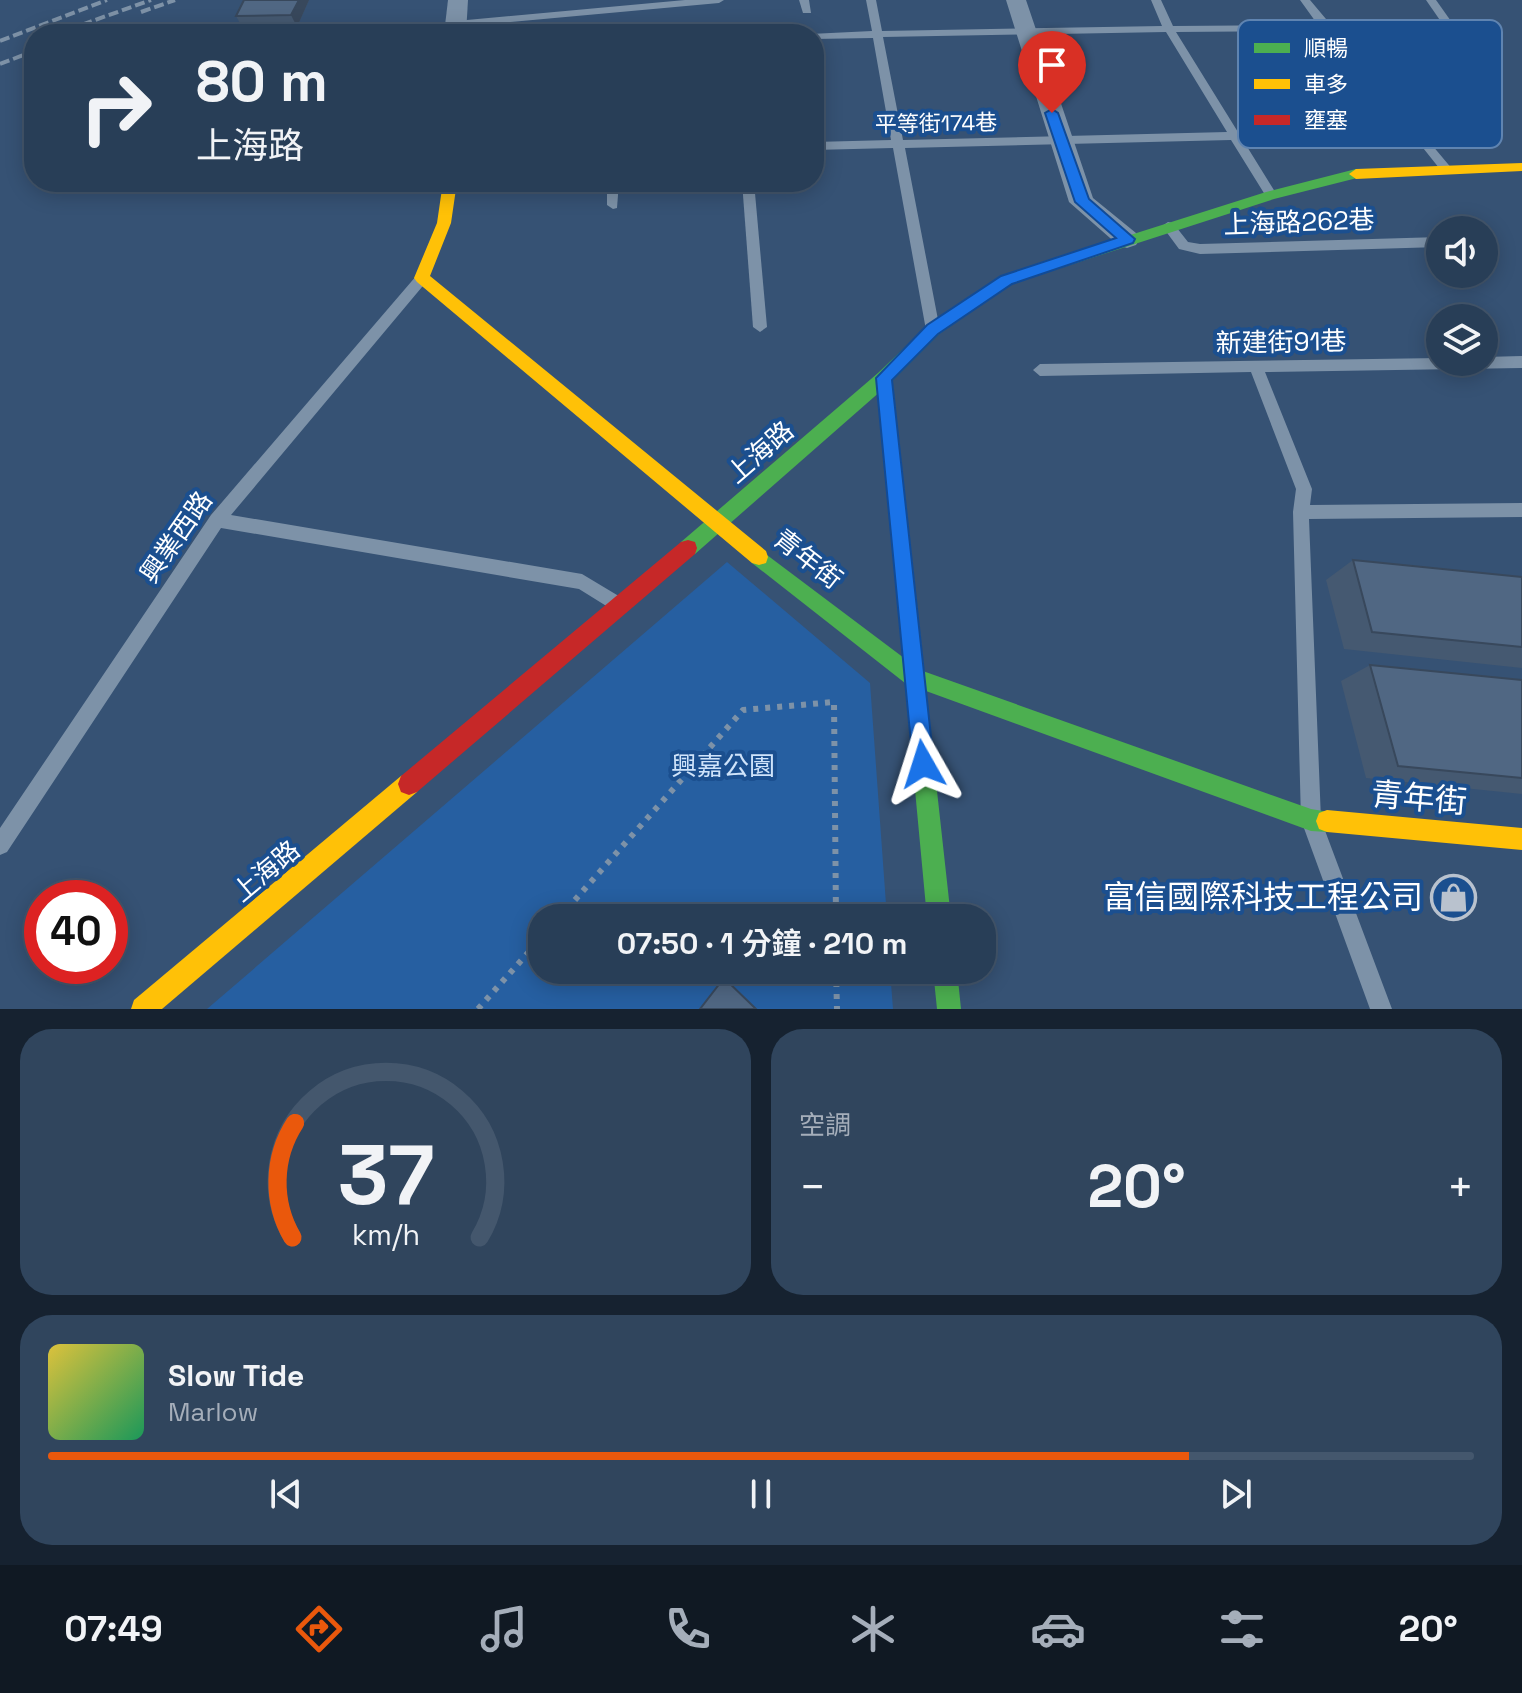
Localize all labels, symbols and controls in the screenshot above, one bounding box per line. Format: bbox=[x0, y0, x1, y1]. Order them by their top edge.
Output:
legend bbox=[1238, 20, 1502, 148]
pin bbox=[1018, 31, 1086, 113]
text: 順暢 bbox=[1304, 34, 1348, 62]
icon: arrive bbox=[1030, 43, 1074, 87]
text: 80 m bbox=[196, 46, 328, 117]
icon: right bbox=[64, 56, 168, 160]
text: 車多 bbox=[1304, 70, 1348, 98]
text: 壅塞 bbox=[1304, 106, 1348, 134]
street label: 平等街174巷 bbox=[875, 108, 997, 138]
text: 上海路 bbox=[196, 123, 304, 169]
street label: 上海路262巷 bbox=[1223, 202, 1375, 242]
map controls bbox=[1426, 216, 1498, 376]
button: sound bbox=[1426, 216, 1498, 288]
button: layers bbox=[1426, 304, 1498, 376]
street label: 新建街91巷 bbox=[1215, 324, 1347, 360]
street label: 上海路 bbox=[719, 414, 801, 490]
street label: 興業西路 bbox=[132, 485, 220, 589]
street label: 青年街 bbox=[767, 522, 849, 596]
position arrow bbox=[881, 722, 965, 806]
park label: 興嘉公園 bbox=[671, 749, 775, 783]
street label: 青年街 bbox=[1369, 774, 1469, 822]
street label: 上海路 bbox=[225, 833, 307, 909]
shop icon: 富信國際科技工程公司 bbox=[1430, 873, 1478, 921]
place label: 富信國際科技工程公司 bbox=[1103, 877, 1423, 917]
speed limit sign: 40 bbox=[24, 880, 128, 984]
text: 07:50 · 1 分鐘 · 210 m bbox=[617, 924, 907, 963]
text: 空調 bbox=[799, 1108, 851, 1142]
text: 37 bbox=[337, 1122, 434, 1228]
text: 20° bbox=[1087, 1148, 1186, 1225]
text: − bbox=[799, 1159, 826, 1215]
text: + bbox=[1447, 1159, 1474, 1215]
text: km/h bbox=[351, 1217, 420, 1253]
text: Slow Tide bbox=[168, 1356, 304, 1395]
text: Marlow bbox=[168, 1395, 258, 1429]
icon: previous bbox=[264, 1472, 308, 1516]
icon: pause bbox=[739, 1472, 783, 1516]
icon: next bbox=[1214, 1472, 1258, 1516]
icon: directions bbox=[291, 1601, 347, 1657]
icon: music bbox=[476, 1601, 532, 1657]
icon: phone bbox=[660, 1601, 716, 1657]
icon: climate bbox=[845, 1601, 901, 1657]
icon: car bbox=[1030, 1601, 1086, 1657]
icon: filters bbox=[1214, 1601, 1270, 1657]
text: 07:49 bbox=[64, 1606, 163, 1652]
text: 20° bbox=[1399, 1606, 1458, 1652]

